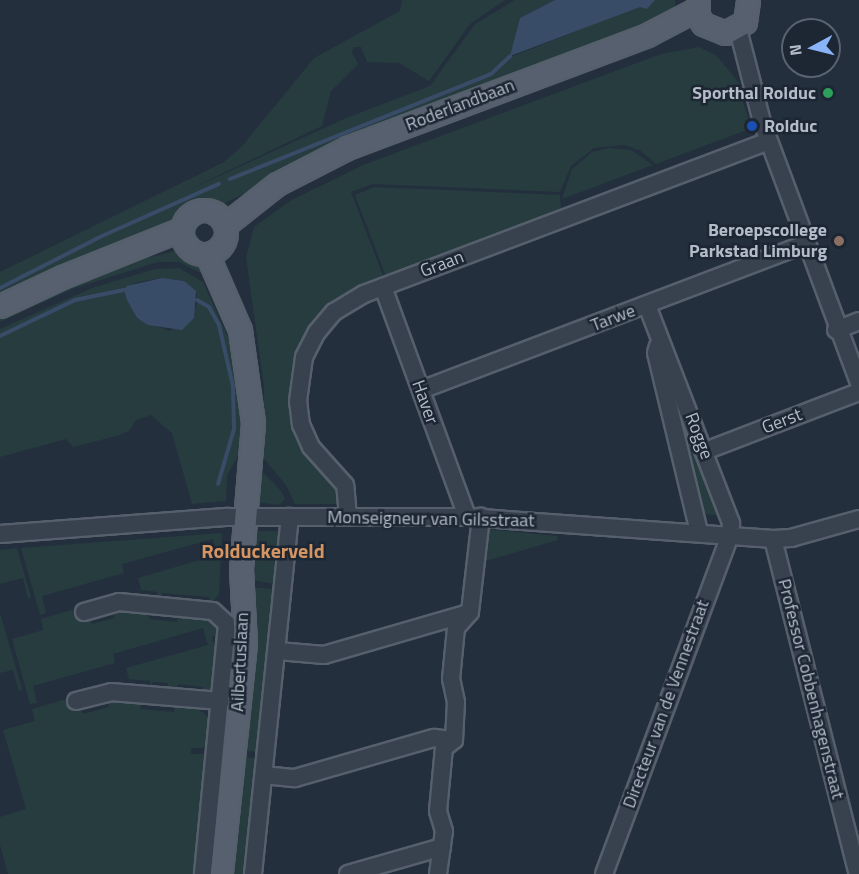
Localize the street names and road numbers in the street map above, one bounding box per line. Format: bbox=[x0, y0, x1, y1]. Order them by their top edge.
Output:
street label: Roderlandbaan bbox=[403, 74, 517, 136]
street label: Graan bbox=[417, 246, 467, 282]
street label: Tarwe bbox=[588, 300, 638, 336]
street label: Haver bbox=[407, 377, 443, 427]
street label: Gerst bbox=[759, 404, 805, 438]
street label: Rogge bbox=[680, 410, 718, 462]
street label: Monseigneur van Gilsstraat bbox=[327, 506, 535, 532]
street label: Professor Cobbenhagenstraat bbox=[773, 577, 849, 801]
street label: Directeur van de Vennestraat bbox=[618, 597, 714, 811]
street label: Ailbertuslaan bbox=[227, 612, 253, 712]

